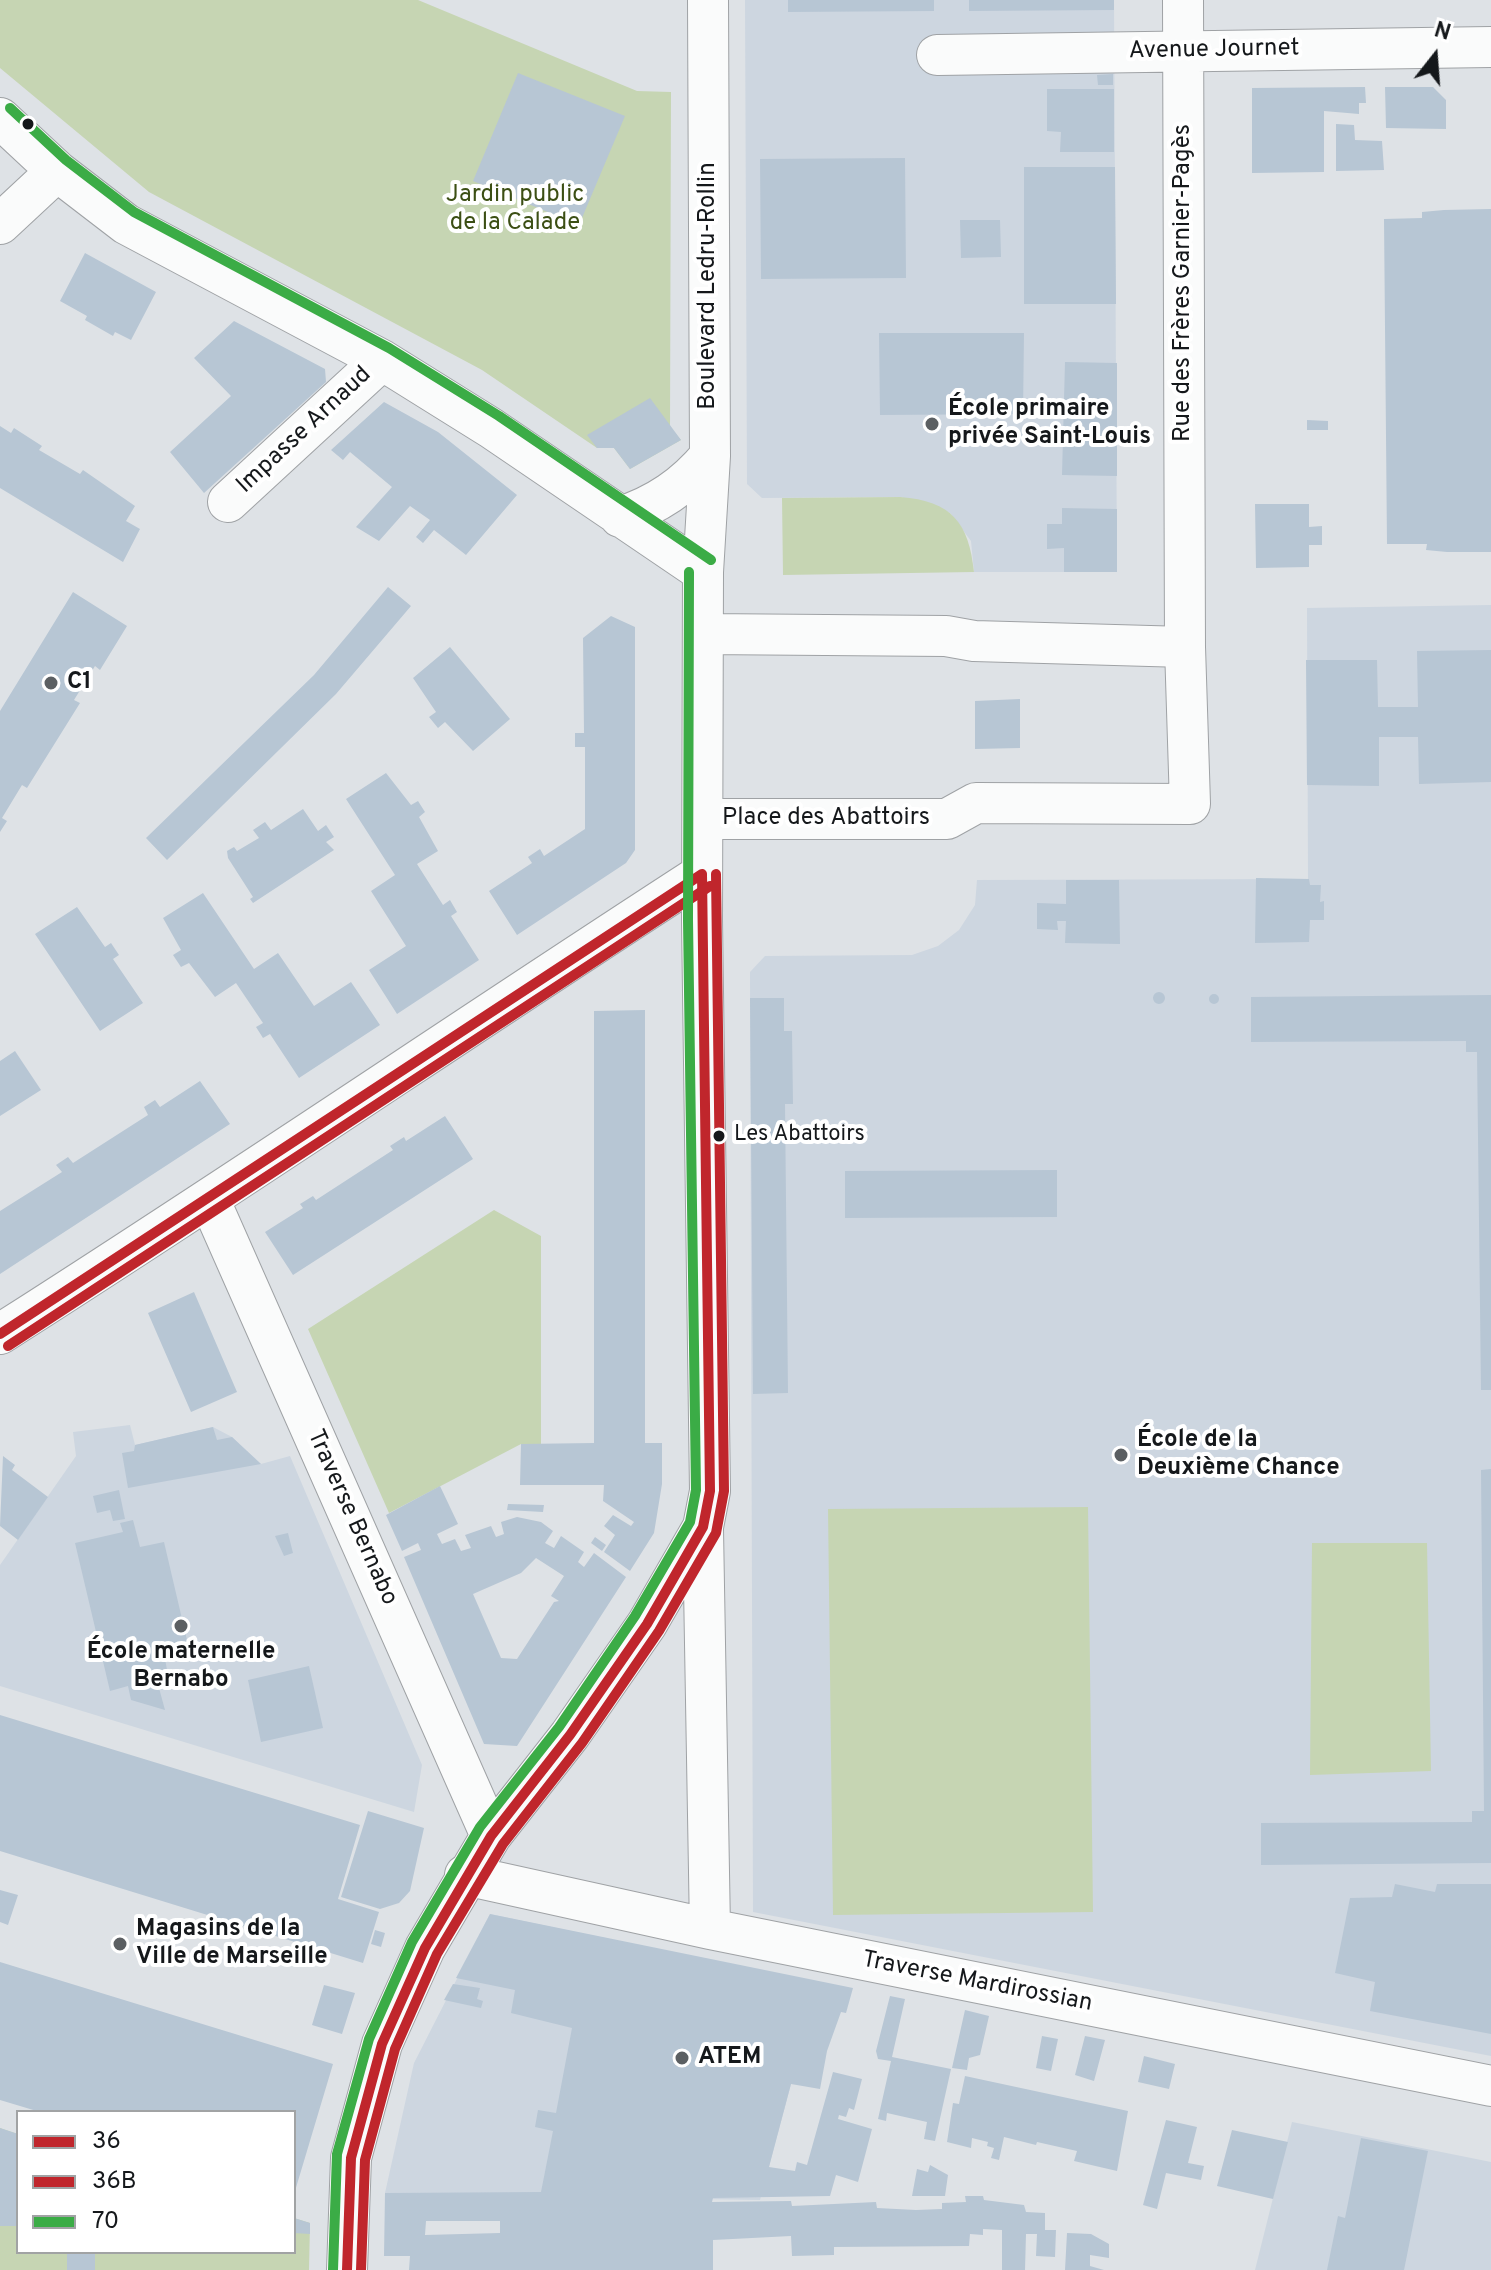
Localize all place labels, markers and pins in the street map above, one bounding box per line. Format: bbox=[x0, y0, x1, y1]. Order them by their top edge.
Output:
unlabelled marker bbox=[20, 116, 36, 132]
place label: École primaire privée Saint-Louis bbox=[948, 396, 1151, 452]
marker: École primaire privée Saint-Louis bbox=[923, 415, 941, 433]
place label: C1 bbox=[67, 669, 92, 697]
marker: C1 bbox=[42, 674, 60, 692]
place label: Les Abattoirs bbox=[734, 1123, 865, 1149]
marker: Les Abattoirs bbox=[711, 1128, 727, 1144]
place label: École de la Deuxième Chance bbox=[1137, 1427, 1340, 1483]
marker: École de la Deuxième Chance bbox=[1112, 1446, 1130, 1464]
marker: École maternelle Bernabo bbox=[172, 1617, 190, 1635]
place label: École maternelle Bernabo bbox=[87, 1639, 275, 1695]
place label: Magasins de la Ville de Marseille bbox=[136, 1916, 328, 1972]
marker: Magasins de la Ville de Marseille bbox=[111, 1935, 129, 1953]
place label: ATEM bbox=[698, 2044, 761, 2072]
marker: ATEM bbox=[673, 2049, 691, 2067]

